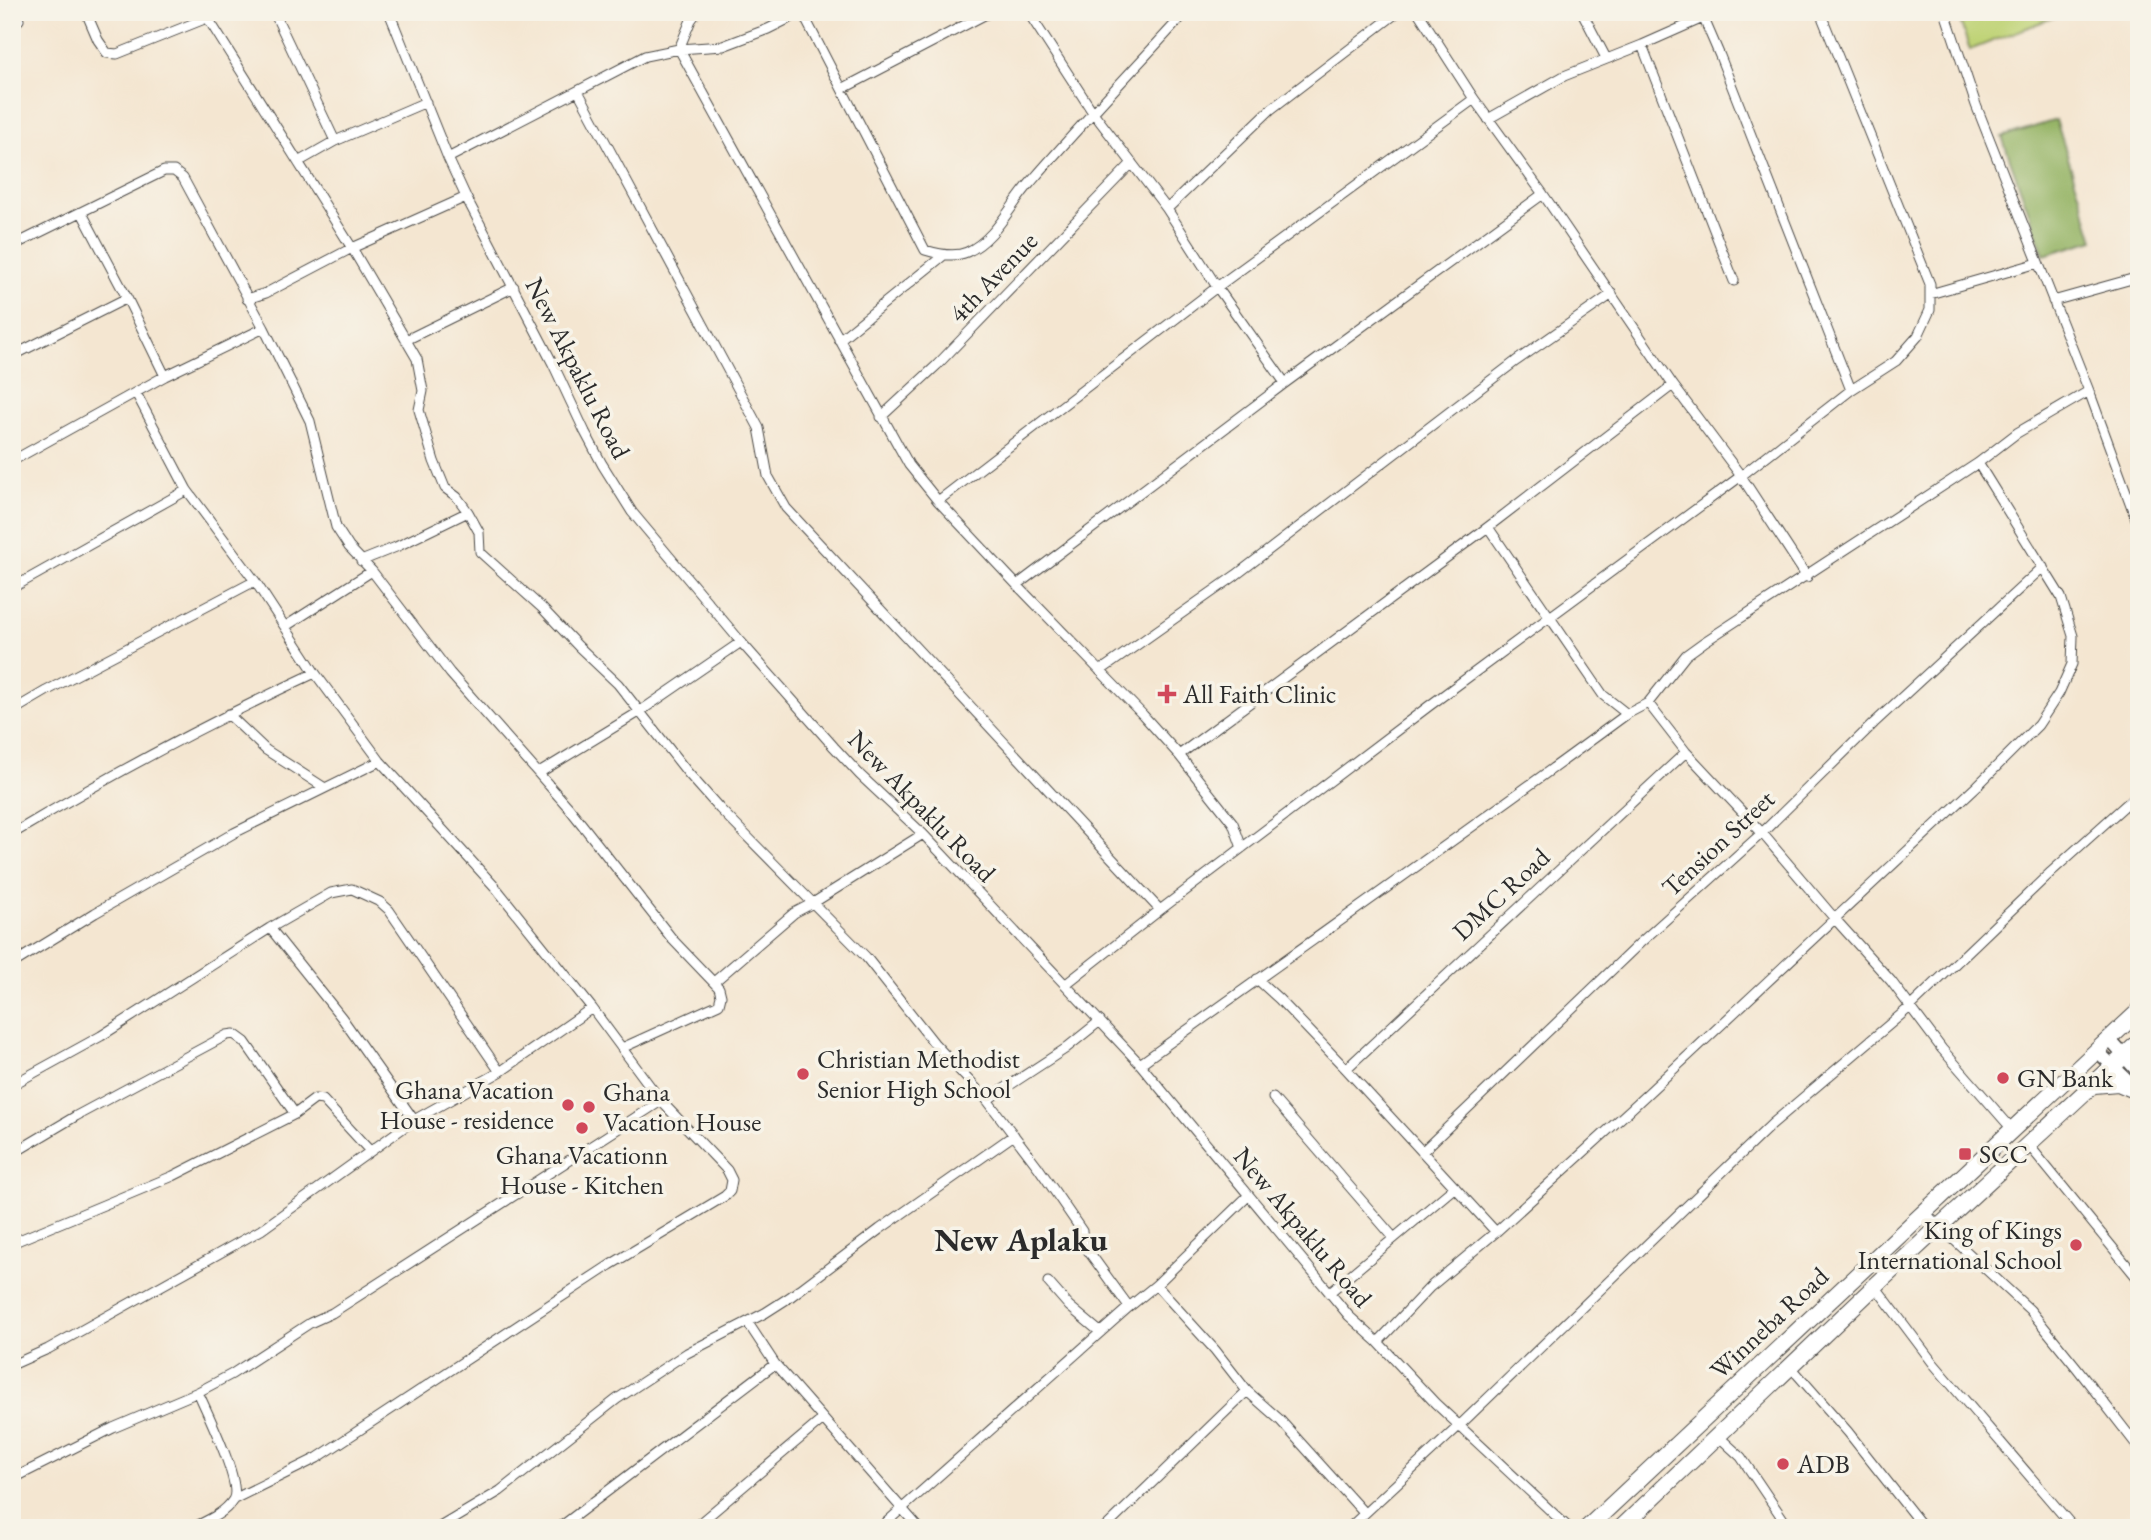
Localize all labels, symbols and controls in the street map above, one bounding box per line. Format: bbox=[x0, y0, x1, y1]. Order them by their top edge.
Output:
street label: 4th Avenue bbox=[941, 224, 1045, 330]
street label: New Akpaklu Road bbox=[518, 272, 639, 465]
place label: All Faith Clinic bbox=[1182, 677, 1336, 711]
marker: All Faith Clinic bbox=[1157, 684, 1177, 704]
street label: New Akpaklu Road bbox=[841, 723, 1004, 890]
street label: Tension Street bbox=[1654, 782, 1782, 904]
street label: DMC Road bbox=[1445, 840, 1557, 948]
place label: Christian Methodist Senior High School bbox=[817, 1042, 1020, 1106]
place label: GN Bank bbox=[2017, 1061, 2114, 1095]
marker: Christian Methodist Senior High School bbox=[795, 1066, 811, 1082]
marker: GN Bank bbox=[1995, 1070, 2011, 1086]
place label: Ghana Vacation House - residence bbox=[379, 1073, 554, 1137]
place label: Ghana Vacation House bbox=[603, 1075, 761, 1139]
marker: Ghana Vacation House - residence bbox=[560, 1097, 576, 1113]
marker: Ghana Vacation House bbox=[581, 1099, 597, 1115]
marker: Ghana Vacationn House - Kitchen bbox=[574, 1120, 590, 1136]
place label: SCC bbox=[1979, 1137, 2028, 1171]
place label: Ghana Vacationn House - Kitchen bbox=[496, 1138, 669, 1202]
street label: New Akpaklu Road bbox=[1226, 1140, 1381, 1315]
marker: SCC bbox=[1957, 1146, 1973, 1162]
place label: King of Kings International School bbox=[1858, 1213, 2062, 1277]
district label: New Aplaku bbox=[934, 1218, 1108, 1261]
marker: King of Kings International School bbox=[2068, 1237, 2084, 1253]
street label: Winneba Road bbox=[1703, 1259, 1836, 1387]
place label: ADB bbox=[1796, 1447, 1850, 1481]
marker: ADB bbox=[1775, 1456, 1791, 1472]

